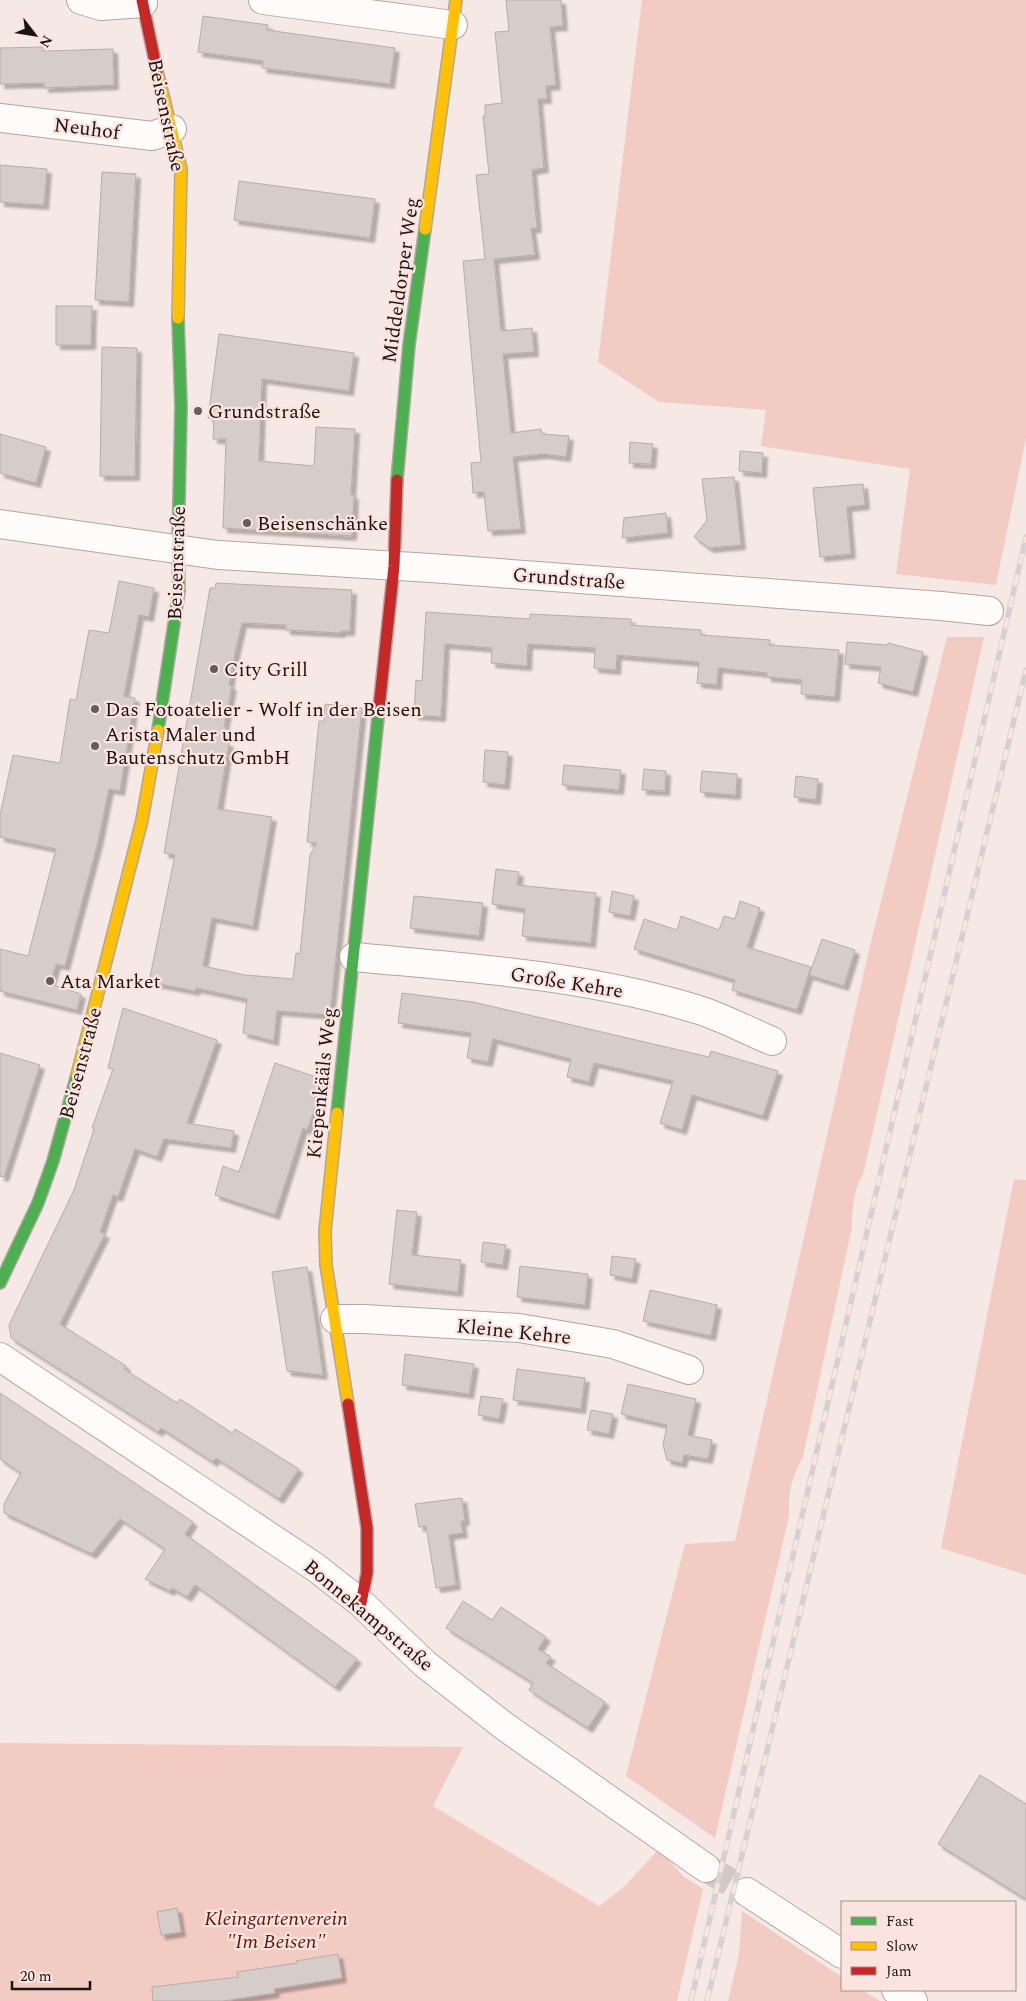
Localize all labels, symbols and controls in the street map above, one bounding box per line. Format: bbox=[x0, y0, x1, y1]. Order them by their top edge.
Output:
north arrow bbox=[10, 10, 60, 60]
text: N bbox=[34, 31, 58, 52]
street label: Beisenstraße bbox=[139, 56, 193, 174]
street label: Neuhof bbox=[52, 110, 124, 148]
street label: Middeldorper Weg bbox=[375, 195, 427, 365]
place label: Grundstraße bbox=[208, 397, 321, 427]
marker: Grundstraße bbox=[192, 405, 204, 417]
street label: Beisenstraße bbox=[160, 505, 194, 621]
place label: Beisenschänke bbox=[257, 509, 388, 539]
marker: Beisenschänke bbox=[241, 517, 253, 529]
street label: Grundstraße bbox=[512, 560, 626, 598]
place label: City Grill bbox=[224, 655, 308, 685]
marker: City Grill bbox=[208, 663, 220, 675]
place label: Das Fotoatelier - Wolf in der Beisen bbox=[105, 695, 422, 725]
marker: Das Fotoatelier - Wolf in der Beisen bbox=[89, 703, 101, 715]
place label: Arista Maler und Bautenschutz GmbH bbox=[105, 720, 290, 773]
marker: Arista Maler und Bautenschutz GmbH bbox=[89, 740, 101, 752]
street label: Große Kehre bbox=[508, 959, 625, 1007]
place label: Ata Market bbox=[60, 967, 161, 997]
marker: Ata Market bbox=[44, 975, 56, 987]
street label: Beisenstraße bbox=[52, 1004, 110, 1123]
street label: Kiepenkääls Weg bbox=[299, 1006, 345, 1161]
street label: Kleine Kehre bbox=[455, 1311, 573, 1353]
street label: Bonnekampstraße bbox=[297, 1552, 440, 1679]
legend bbox=[841, 1901, 1016, 1991]
park label: Kleingartenverein "Im Beisen" bbox=[204, 1904, 348, 1957]
text: Fast bbox=[886, 1910, 914, 1933]
text: Slow bbox=[886, 1935, 918, 1958]
scale bar bbox=[12, 1958, 90, 1990]
text: Jam bbox=[886, 1960, 912, 1983]
text: 20 m bbox=[20, 1965, 52, 1988]

